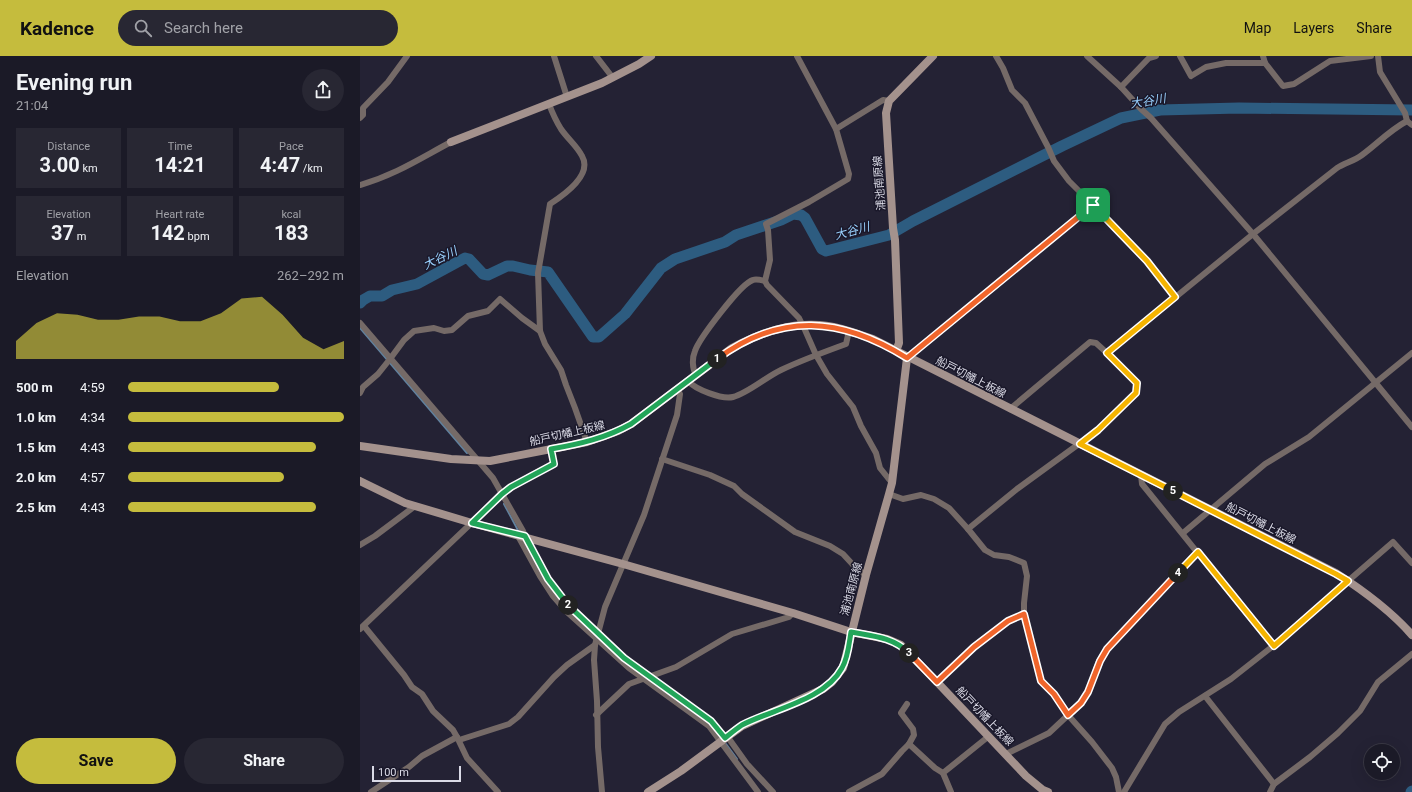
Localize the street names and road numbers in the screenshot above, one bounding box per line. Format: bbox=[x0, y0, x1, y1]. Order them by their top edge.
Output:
street label: 浦池南原線 bbox=[871, 155, 888, 211]
street label: 船戸切幡上板線 bbox=[934, 354, 1008, 401]
street label: 船戸切幡上板線 bbox=[528, 418, 606, 448]
street label: 船戸切幡上板線 bbox=[1224, 500, 1298, 547]
street label: 浦池南原線 bbox=[838, 561, 865, 617]
street label: 船戸切幡上板線 bbox=[953, 684, 1016, 749]

